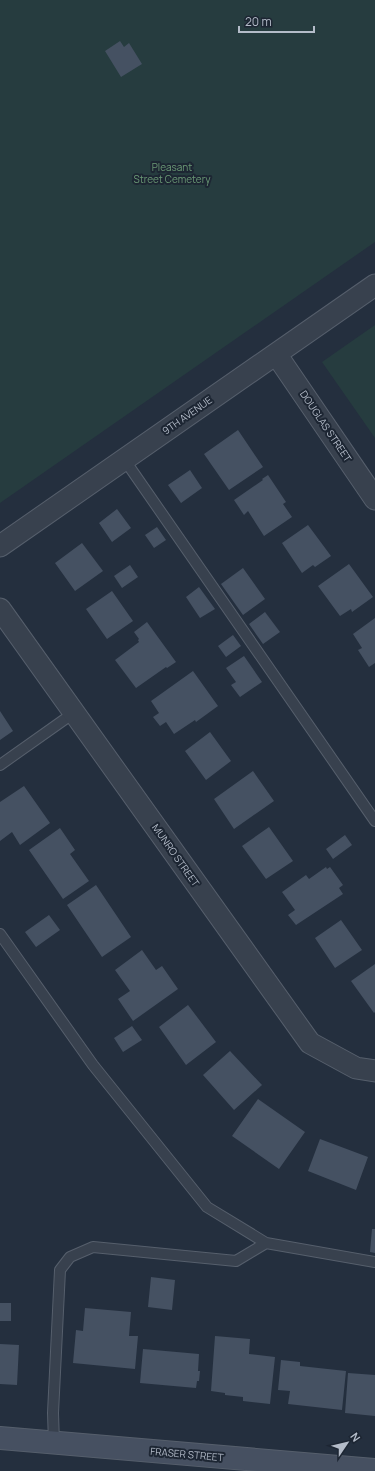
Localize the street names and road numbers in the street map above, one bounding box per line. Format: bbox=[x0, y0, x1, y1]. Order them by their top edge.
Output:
street label: DOUGLAS STREET bbox=[297, 388, 355, 464]
street label: 9TH AVENUE bbox=[159, 392, 215, 437]
street label: MUNRO STREET bbox=[149, 821, 203, 889]
street label: FRASER STREET bbox=[150, 1444, 224, 1464]

